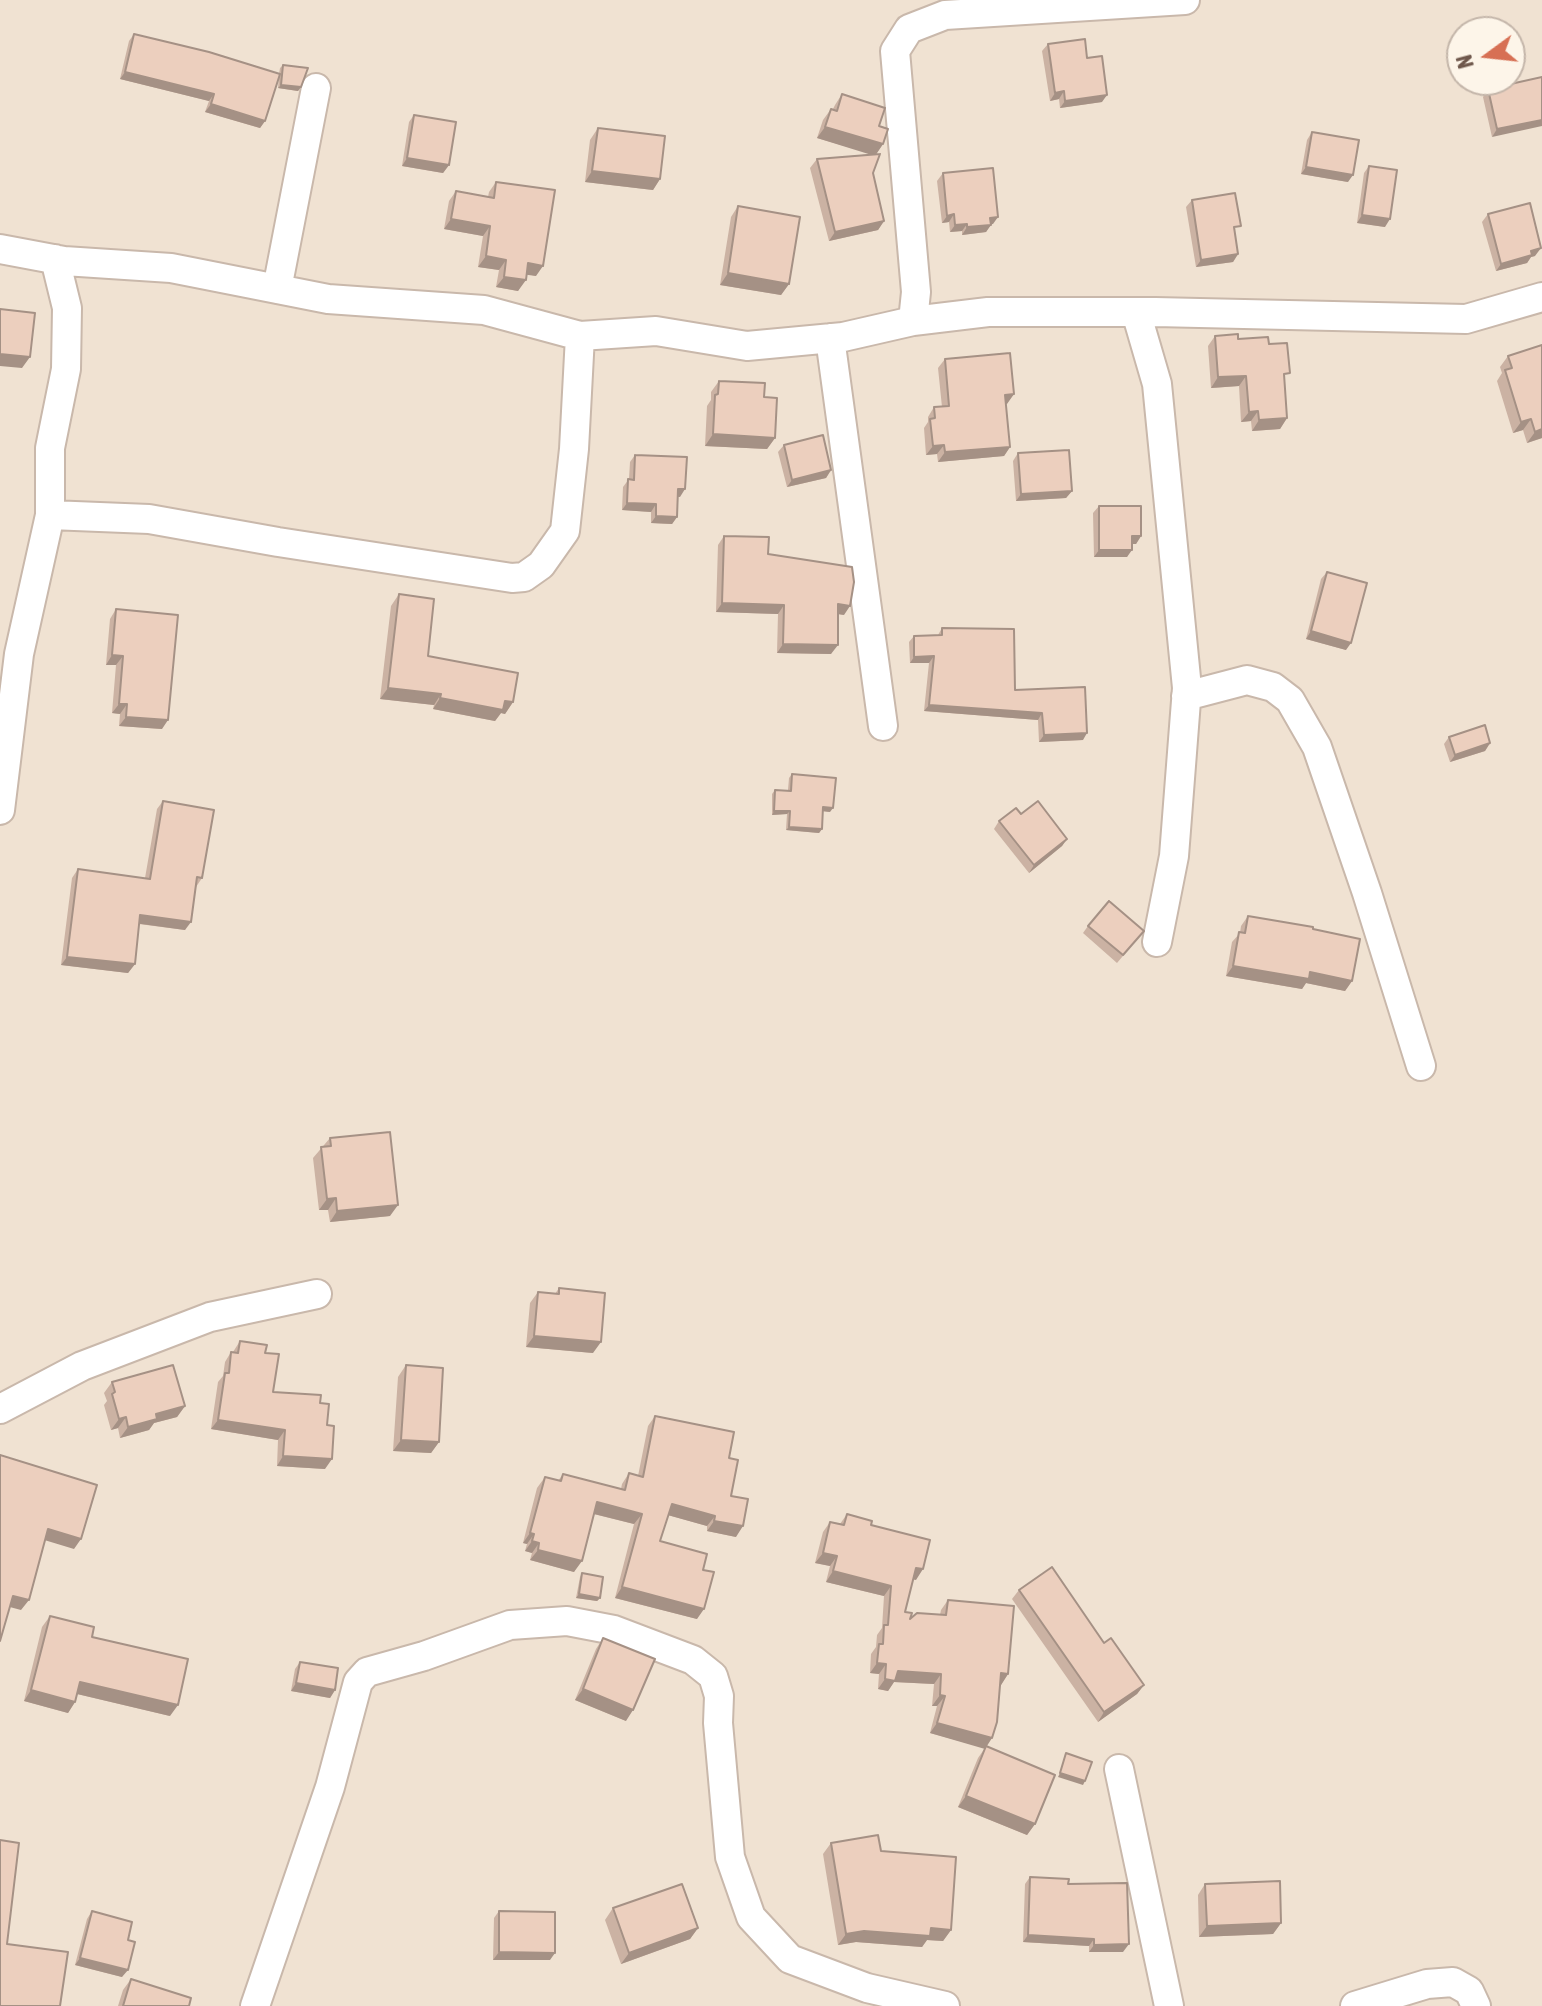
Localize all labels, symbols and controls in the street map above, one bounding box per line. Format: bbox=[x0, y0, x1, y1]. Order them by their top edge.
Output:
north arrow bbox=[1446, 16, 1526, 96]
text: N bbox=[1451, 52, 1479, 71]

